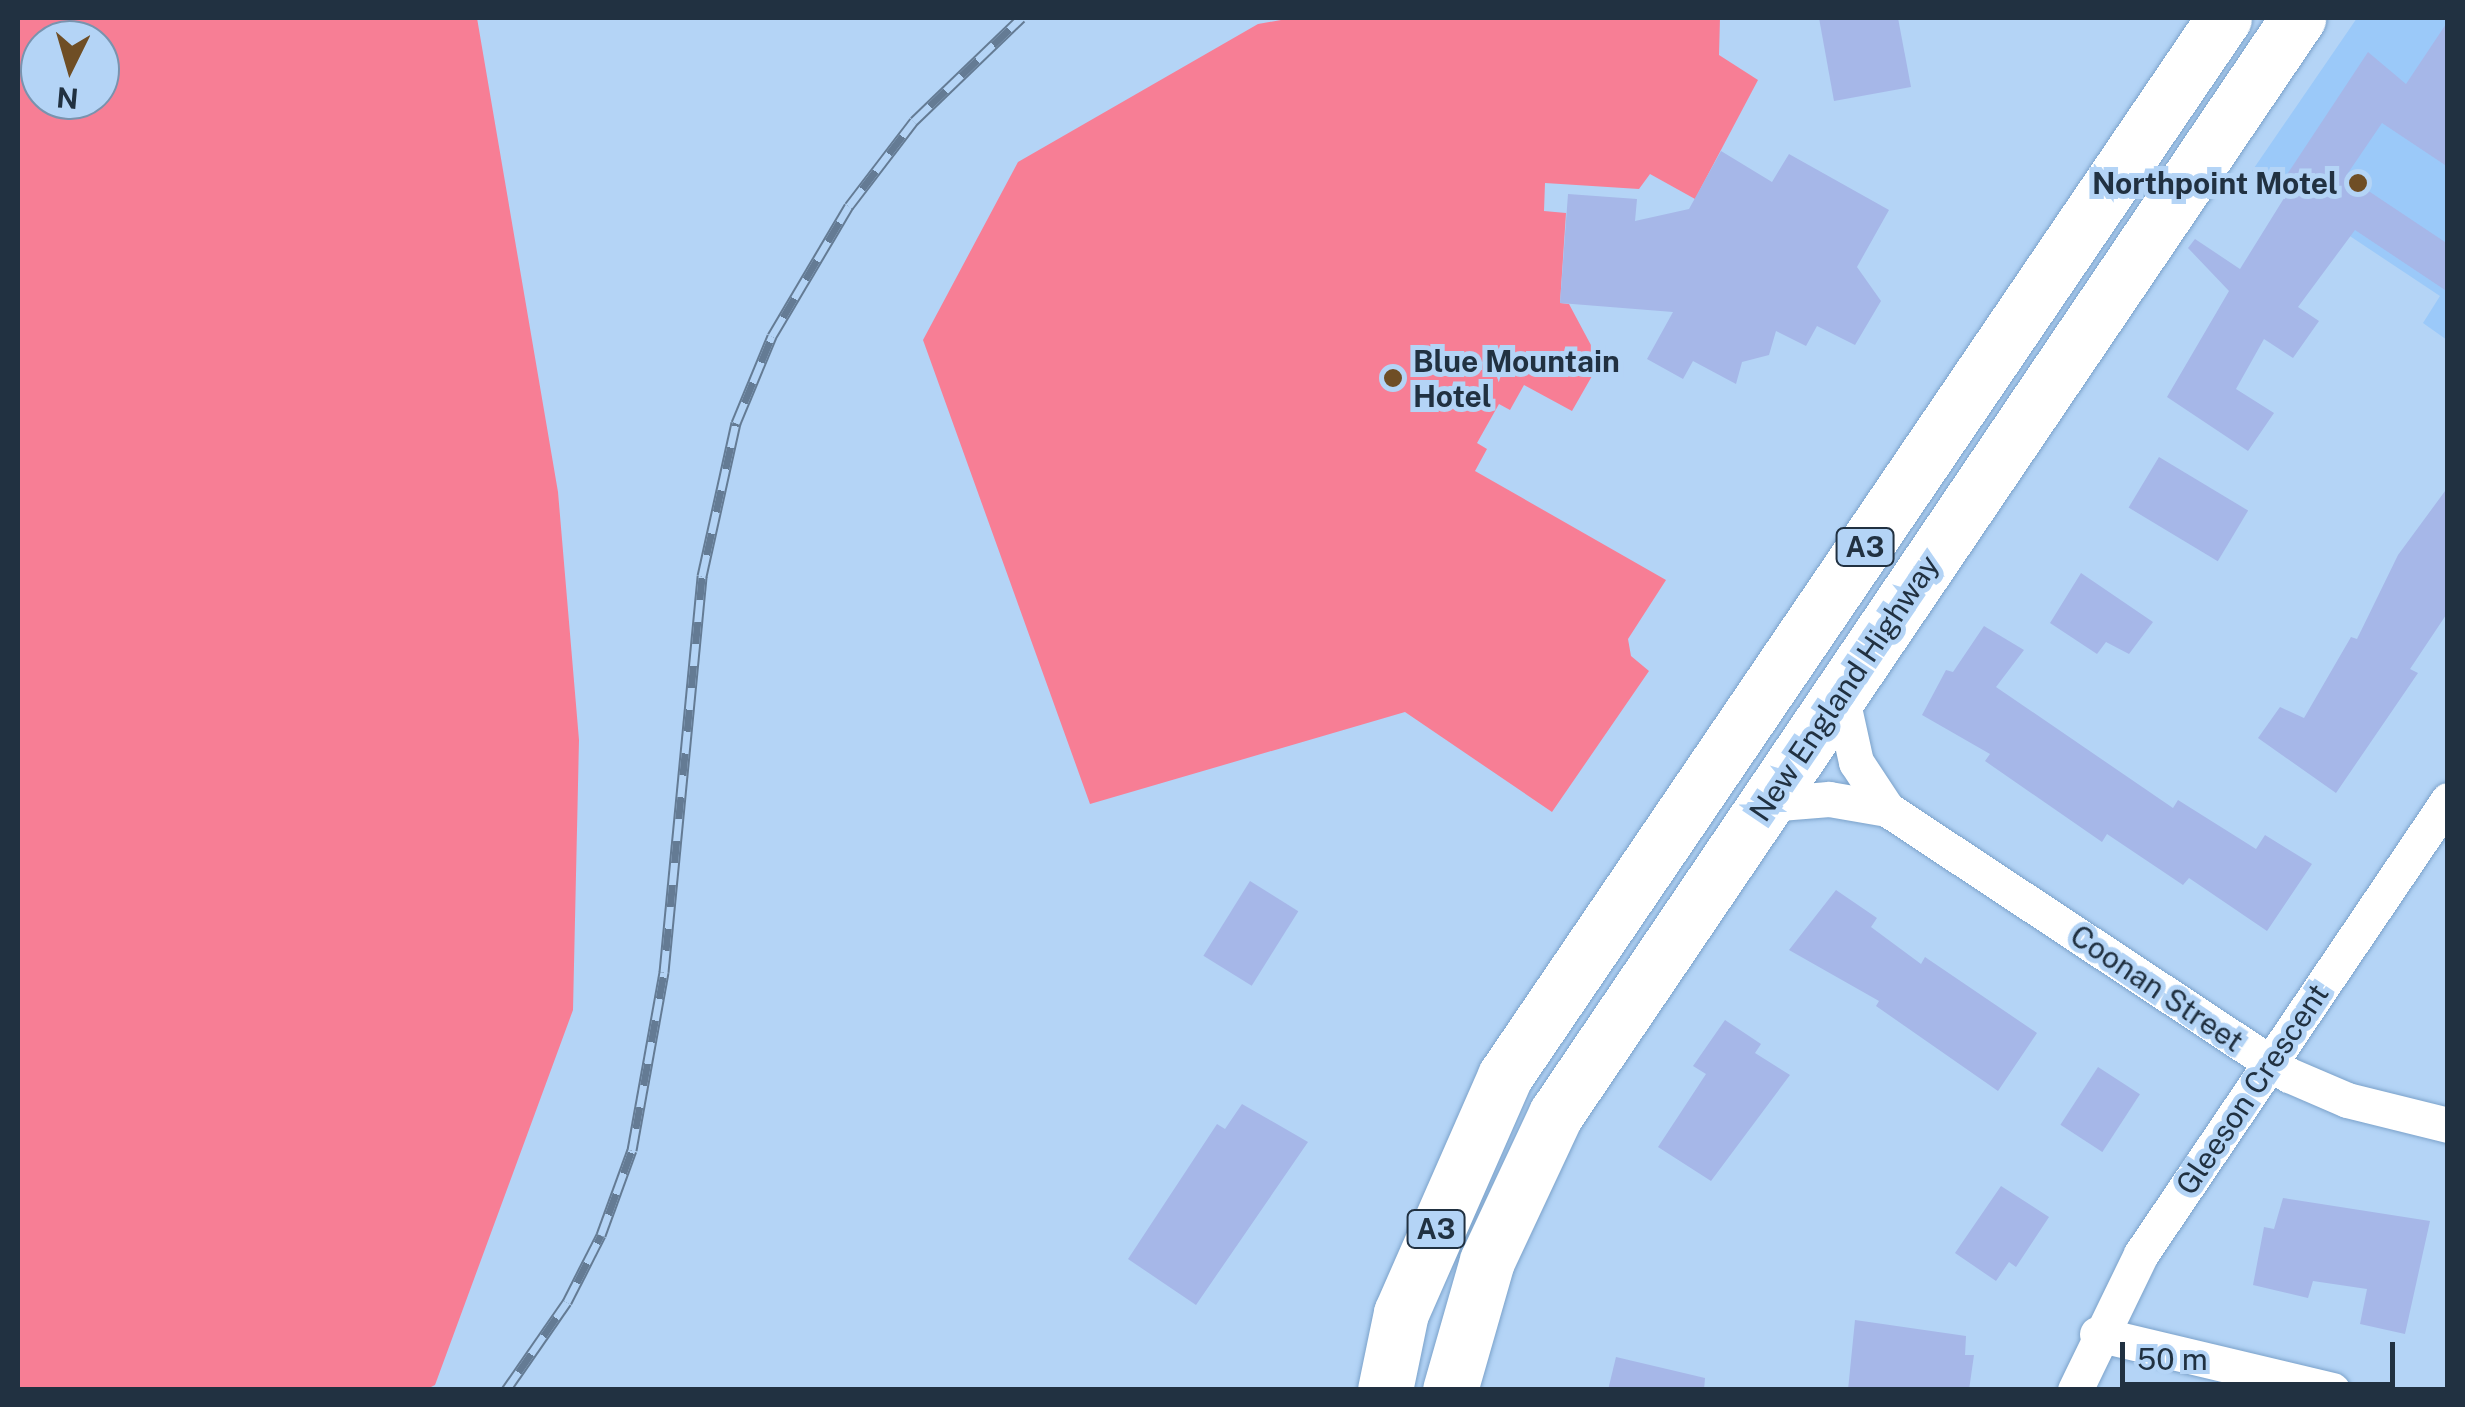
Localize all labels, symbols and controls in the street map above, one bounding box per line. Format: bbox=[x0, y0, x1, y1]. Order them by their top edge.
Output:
north arrow bbox=[20, 20, 120, 120]
text: N bbox=[55, 81, 80, 116]
place label: Northpoint Motel bbox=[2092, 165, 2338, 201]
marker: Northpoint Motel bbox=[2347, 172, 2369, 194]
place label: Blue Mountain Hotel bbox=[1413, 343, 1620, 414]
marker: Blue Mountain Hotel bbox=[1382, 367, 1404, 389]
road number: A3 bbox=[1835, 524, 1895, 570]
street label: New England Highway bbox=[1742, 548, 1946, 828]
street label: Coonan Street bbox=[2064, 917, 2250, 1059]
street label: Gleeson Crescent bbox=[2168, 977, 2336, 1201]
road number: A3 bbox=[1406, 1206, 1466, 1252]
scale bar bbox=[2125, 1322, 2400, 1384]
text: 50 m bbox=[2137, 1341, 2208, 1377]

